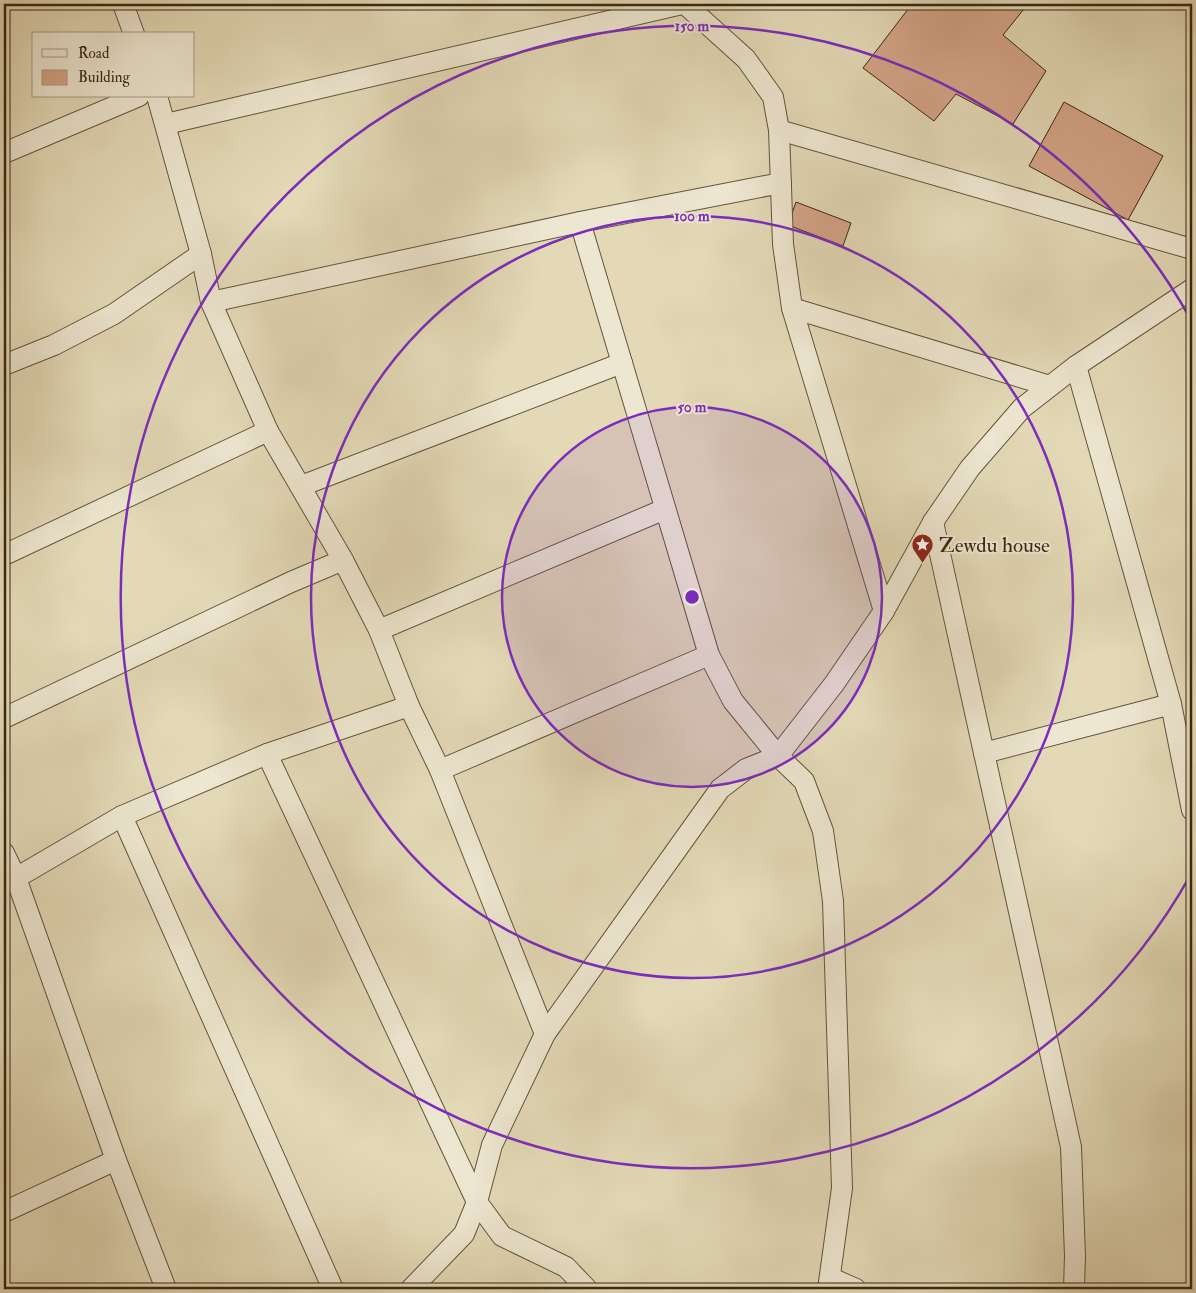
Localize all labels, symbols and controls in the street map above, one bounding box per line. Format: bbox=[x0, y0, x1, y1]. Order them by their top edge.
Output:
text: 150 m bbox=[675, 17, 709, 36]
legend bbox=[32, 32, 195, 98]
text: Road bbox=[78, 44, 110, 63]
text: Building bbox=[78, 68, 130, 87]
text: 100 m bbox=[674, 207, 710, 226]
text: 50 m bbox=[678, 398, 707, 417]
place label: Zewdu house bbox=[939, 532, 1050, 559]
place icon: Zewdu house bbox=[911, 533, 935, 564]
centre of rings bbox=[683, 588, 701, 606]

